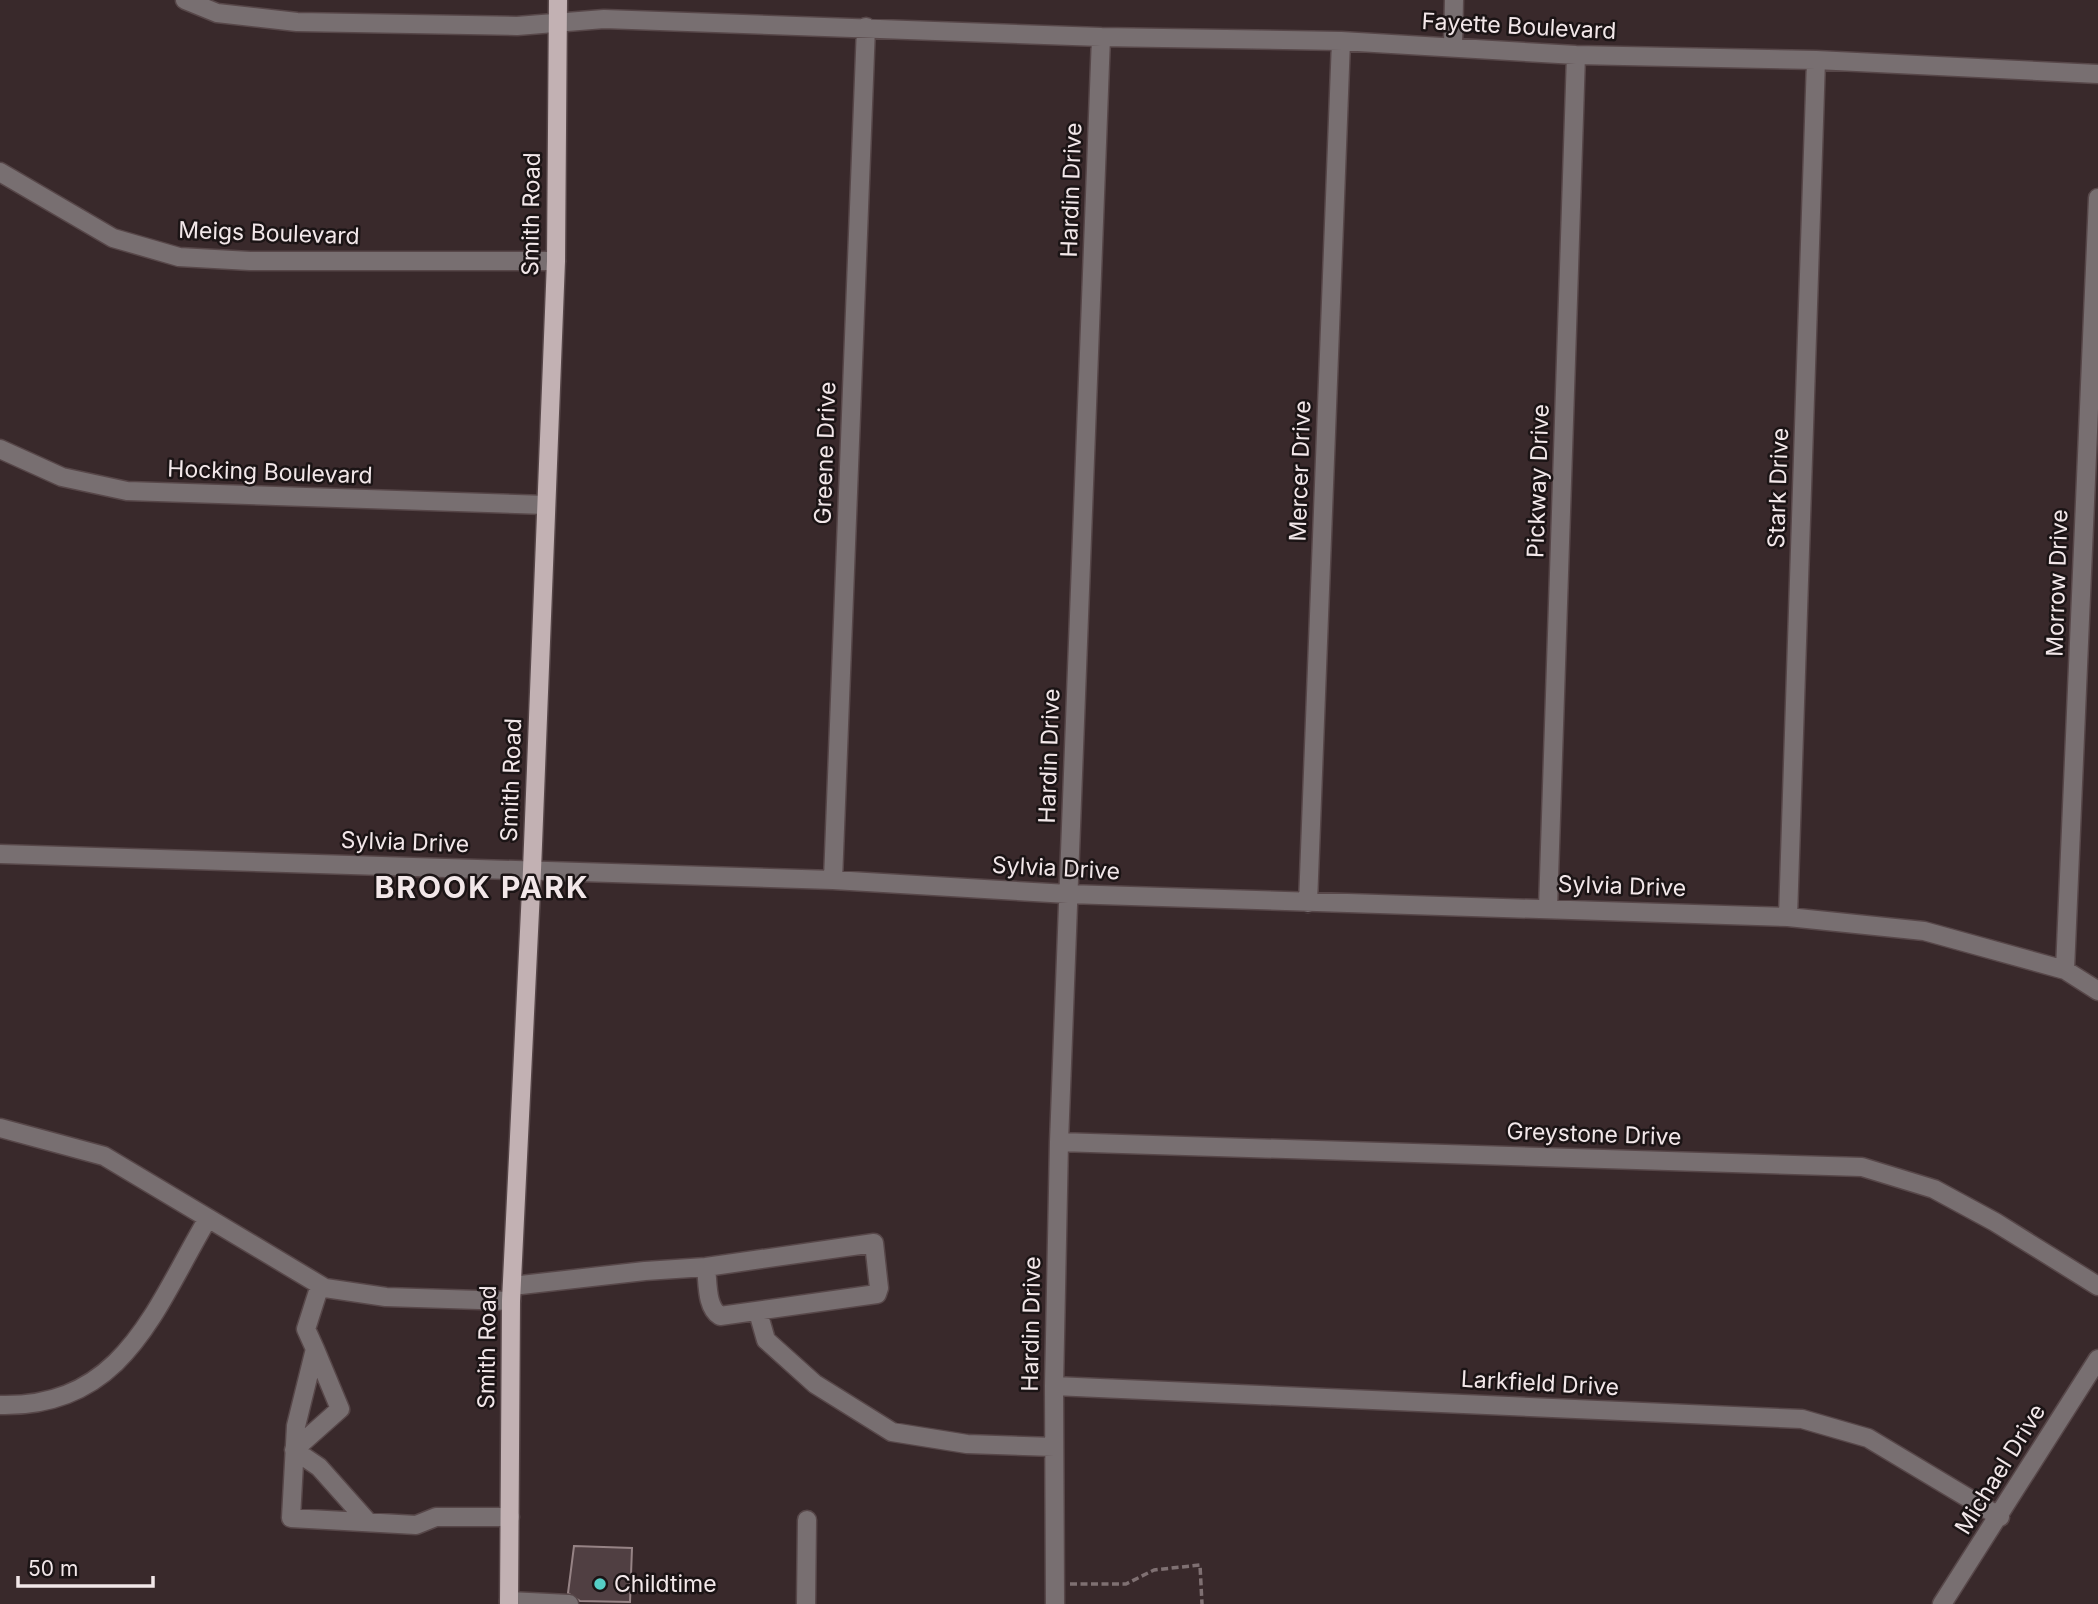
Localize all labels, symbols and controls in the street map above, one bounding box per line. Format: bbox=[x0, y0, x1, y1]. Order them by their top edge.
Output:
street label: Fayette Boulevard bbox=[1421, 7, 1617, 45]
street label: Hardin Drive bbox=[1055, 122, 1087, 258]
street label: Smith Road bbox=[516, 152, 546, 276]
street label: Meigs Boulevard bbox=[178, 216, 360, 250]
street label: Greene Drive bbox=[809, 381, 841, 525]
street label: Mercer Drive bbox=[1284, 400, 1316, 542]
street label: Pickway Drive bbox=[1521, 404, 1555, 558]
street label: Stark Drive bbox=[1762, 427, 1794, 549]
street label: Hocking Boulevard bbox=[167, 454, 373, 490]
street label: Morrow Drive bbox=[2040, 509, 2074, 657]
street label: Hardin Drive bbox=[1033, 688, 1065, 824]
street label: Smith Road bbox=[495, 718, 527, 842]
street label: Sylvia Drive bbox=[340, 826, 470, 858]
street label: Sylvia Drive bbox=[991, 851, 1121, 885]
district label: BROOK PARK bbox=[374, 869, 590, 905]
street label: Sylvia Drive bbox=[1557, 870, 1687, 902]
street label: Greystone Drive bbox=[1506, 1117, 1682, 1151]
street label: Hardin Drive bbox=[1016, 1256, 1046, 1392]
street label: Smith Road bbox=[472, 1285, 502, 1409]
street label: Larkfield Drive bbox=[1460, 1365, 1620, 1401]
street label: Michael Drive bbox=[1949, 1399, 2051, 1539]
scale bar bbox=[18, 1544, 152, 1588]
text: 50 m bbox=[28, 1556, 78, 1581]
place label: Childtime bbox=[614, 1570, 717, 1598]
marker: Childtime bbox=[592, 1576, 608, 1592]

